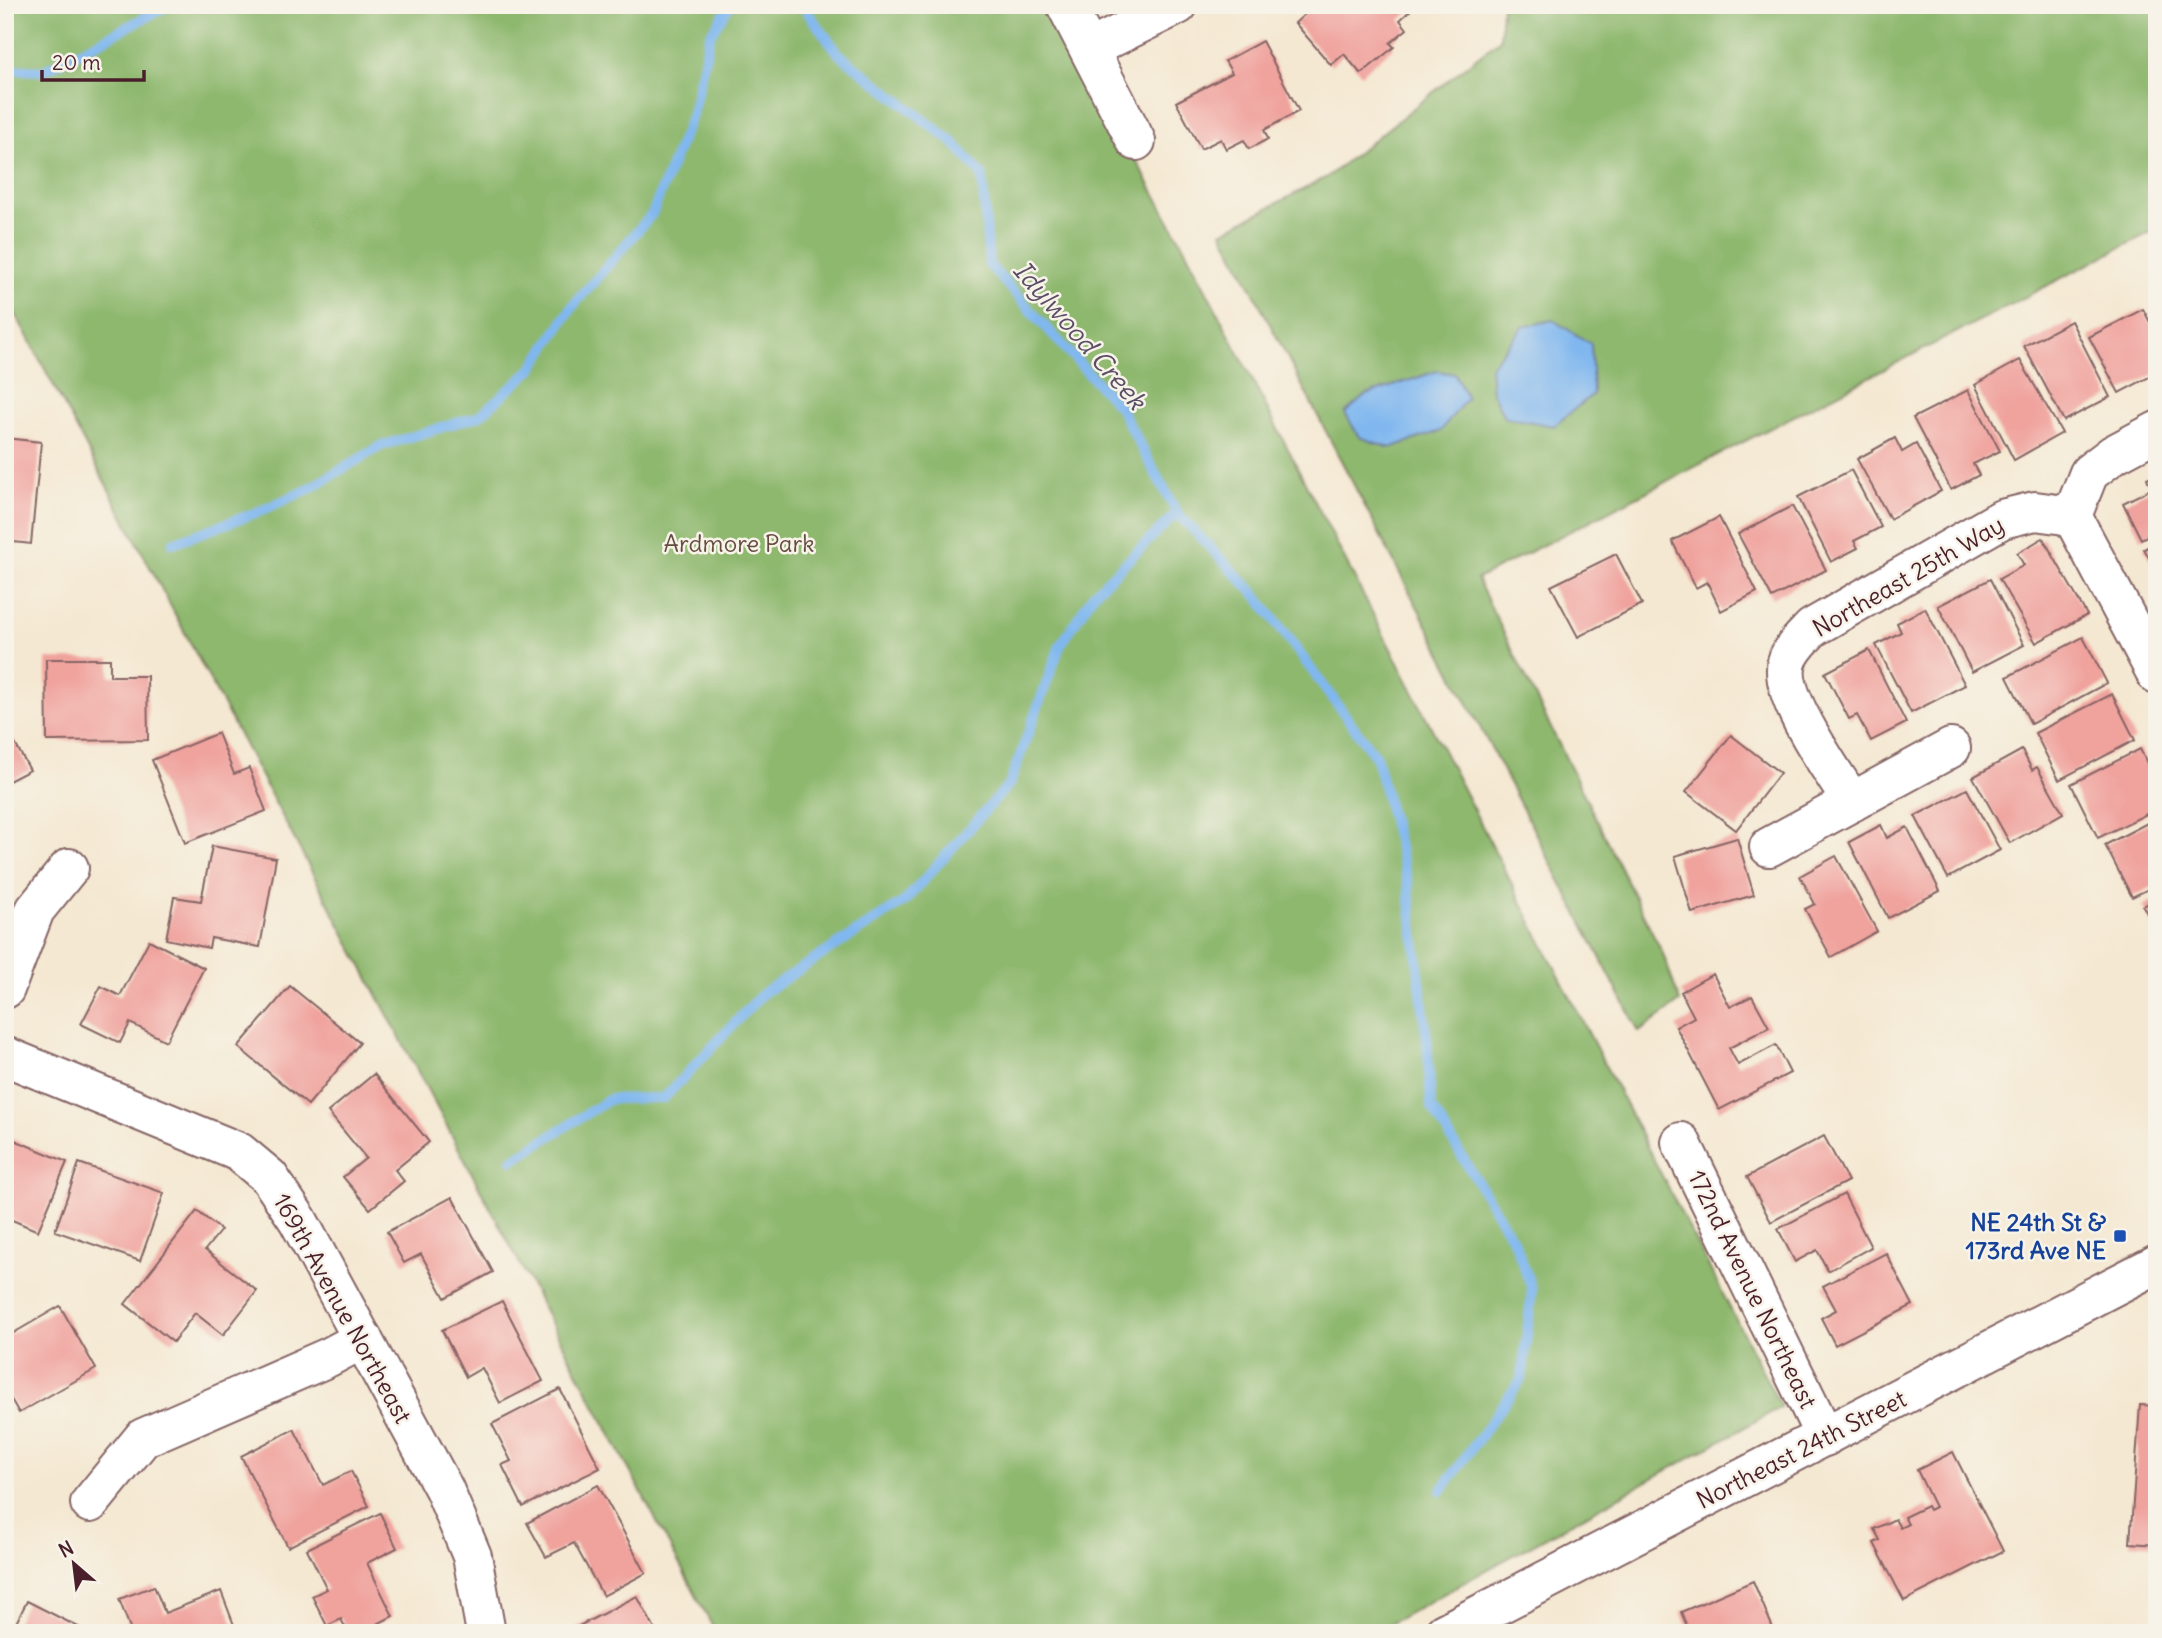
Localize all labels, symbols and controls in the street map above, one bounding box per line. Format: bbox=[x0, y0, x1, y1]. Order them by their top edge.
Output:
scale bar bbox=[42, 38, 144, 82]
text: 20 m bbox=[52, 49, 101, 76]
water label: Idylwood Creek bbox=[1007, 254, 1155, 417]
street label: Northeast 25th Way bbox=[1807, 509, 2009, 643]
park label: Ardmore Park bbox=[664, 528, 814, 558]
street label: 172nd Avenue Northeast bbox=[1682, 1165, 1824, 1413]
street label: 169th Avenue Northeast bbox=[267, 1188, 419, 1428]
place label: NE 24th St & 173rd Ave NE bbox=[1965, 1207, 2107, 1265]
marker: NE 24th St & 173rd Ave NE bbox=[2112, 1228, 2128, 1244]
street label: Northeast 24th Street bbox=[1691, 1383, 1911, 1515]
north arrow bbox=[38, 1530, 108, 1600]
text: N bbox=[55, 1535, 77, 1563]

